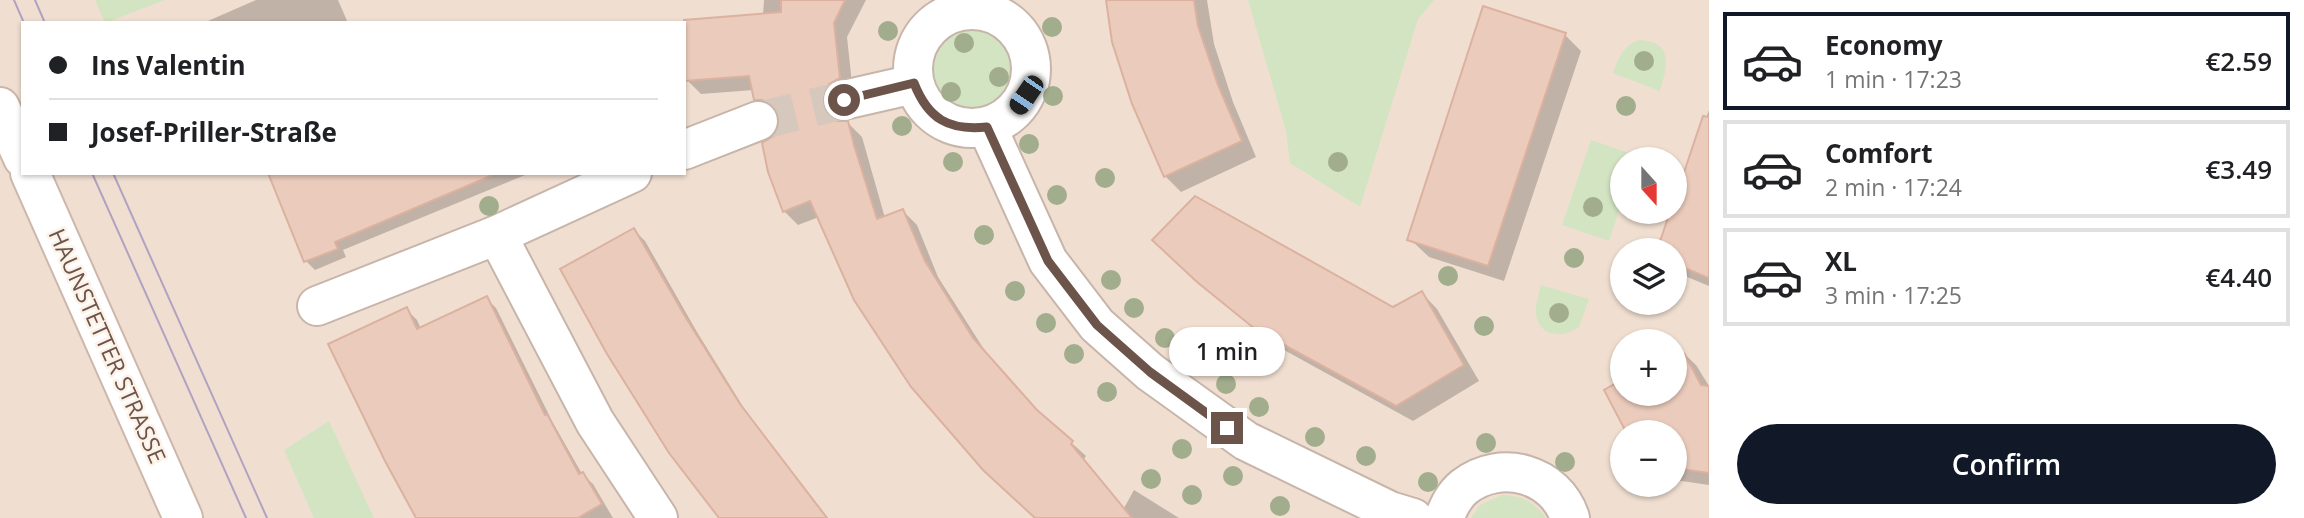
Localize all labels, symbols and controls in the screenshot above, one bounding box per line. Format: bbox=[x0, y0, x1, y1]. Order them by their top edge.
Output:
text: Economy bbox=[1825, 27, 1943, 63]
icon: car bbox=[1741, 30, 1804, 93]
text: €2.59 bbox=[2205, 43, 2272, 79]
text: Ins Valentin bbox=[91, 47, 246, 83]
text: 1 min · 17:23 bbox=[1825, 63, 1962, 95]
car bbox=[1006, 72, 1047, 118]
route start bbox=[828, 84, 860, 116]
text: Josef-Priller-Straße bbox=[91, 114, 337, 150]
text: Comfort bbox=[1825, 135, 1932, 171]
icon: car bbox=[1741, 138, 1804, 201]
north arrow bbox=[1610, 147, 1687, 224]
map controls bbox=[1610, 147, 1687, 497]
text: €3.49 bbox=[2205, 151, 2272, 187]
text: 2 min · 17:24 bbox=[1825, 171, 1962, 203]
street label: HAUNSTETTER STRASSE bbox=[42, 223, 174, 468]
button: layers bbox=[1610, 238, 1687, 315]
text: XL bbox=[1825, 243, 1857, 279]
icon: car bbox=[1741, 246, 1804, 309]
text: €4.40 bbox=[2205, 259, 2272, 295]
text: 3 min · 17:25 bbox=[1825, 279, 1962, 311]
callout: 1 min bbox=[1169, 326, 1285, 376]
button: + bbox=[1610, 329, 1687, 406]
text: 1 min bbox=[1196, 335, 1258, 367]
route end bbox=[1211, 412, 1243, 444]
button: − bbox=[1610, 420, 1687, 497]
button: Confirm bbox=[1737, 424, 2276, 504]

